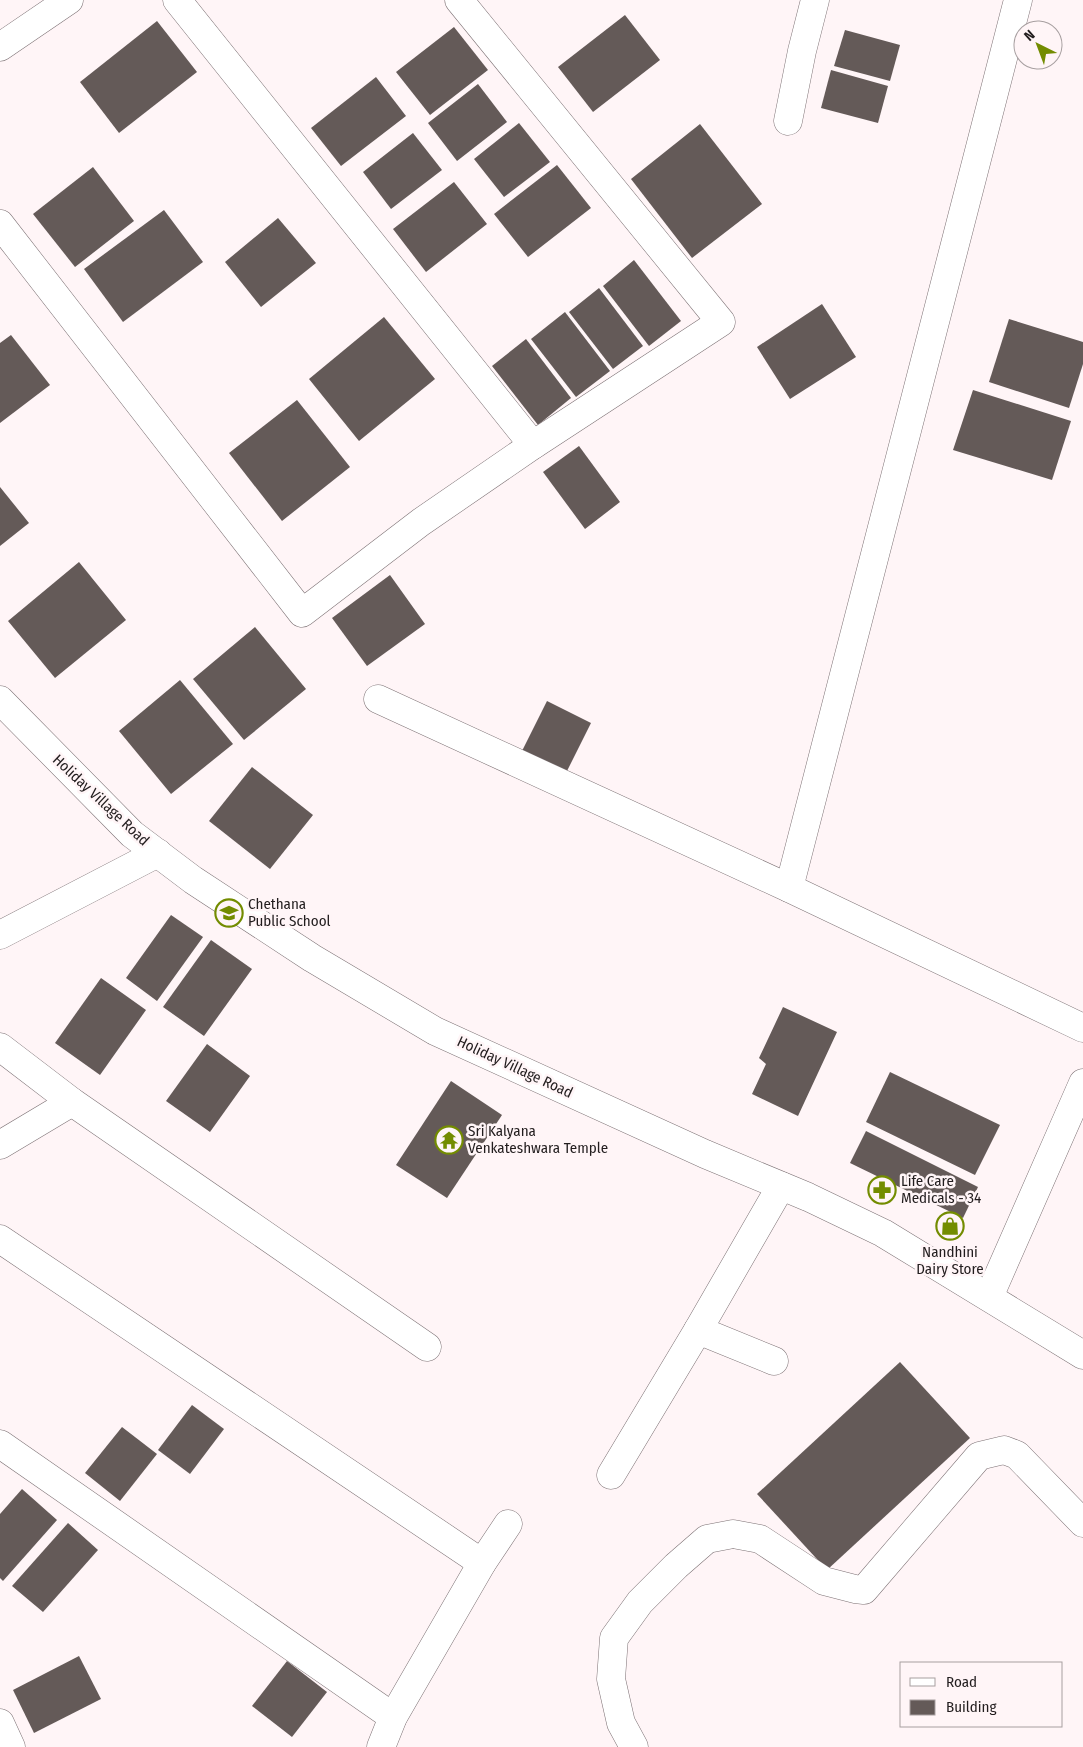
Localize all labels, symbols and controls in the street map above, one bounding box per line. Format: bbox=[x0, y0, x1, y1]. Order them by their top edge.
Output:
north arrow bbox=[1013, 20, 1063, 70]
text: N bbox=[1021, 27, 1038, 45]
street label: Holiday Village Road bbox=[49, 751, 153, 849]
place label: Chethana Public School bbox=[248, 895, 331, 930]
school or university icon: Chethana Public School bbox=[214, 898, 244, 928]
street label: Holiday Village Road bbox=[454, 1032, 576, 1102]
place label: Sri Kalyana Venkateshwara Temple bbox=[468, 1122, 608, 1157]
temple icon: Sri Kalyana Venkateshwara Temple bbox=[434, 1125, 464, 1155]
place label: Life Care Medicals - 34 bbox=[901, 1172, 981, 1207]
pharmacy icon: Life Care Medicals - 34 bbox=[867, 1175, 897, 1205]
shop icon: Nandhini Dairy Store bbox=[935, 1211, 965, 1241]
place label: Nandhini Dairy Store bbox=[916, 1243, 984, 1278]
legend bbox=[900, 1662, 1063, 1727]
text: Road bbox=[946, 1673, 977, 1691]
text: Building bbox=[946, 1698, 997, 1716]

